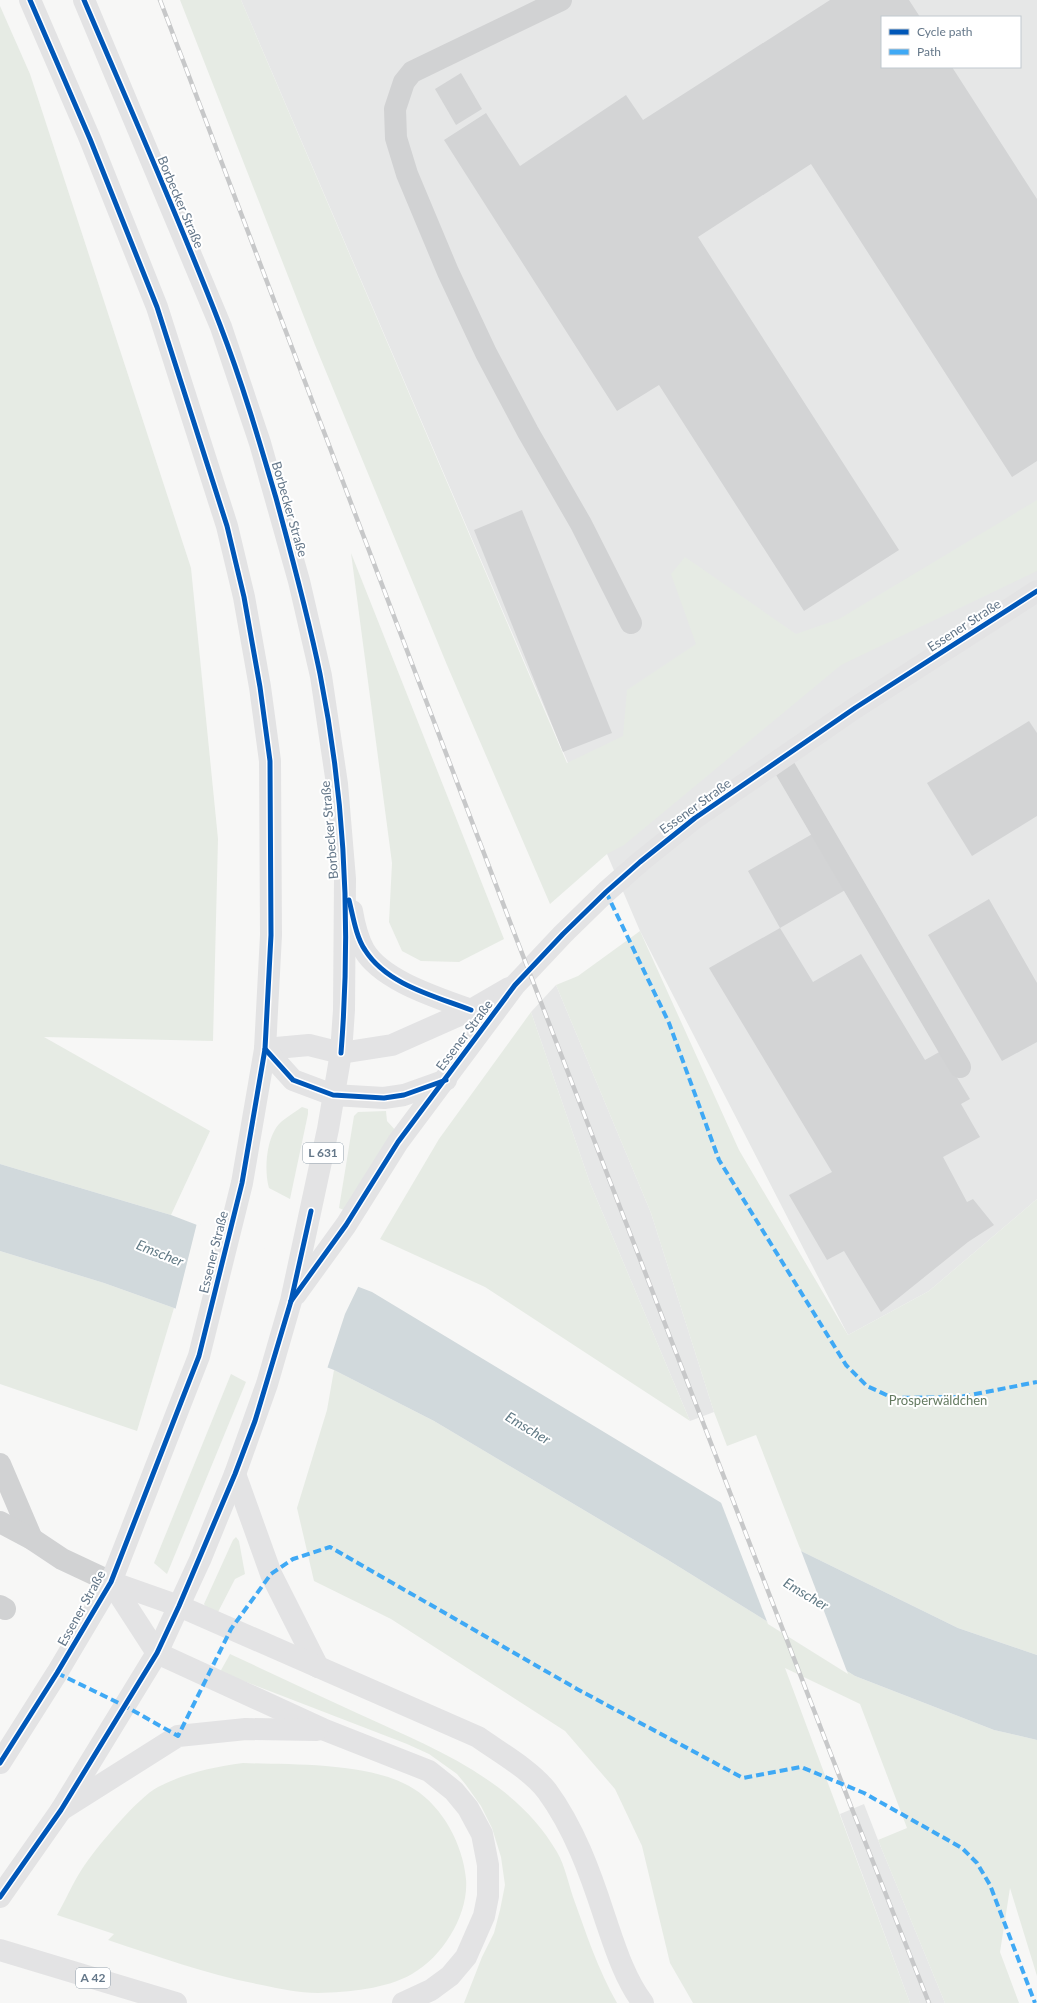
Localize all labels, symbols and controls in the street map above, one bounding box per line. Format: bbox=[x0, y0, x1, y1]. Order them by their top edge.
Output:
legend bbox=[881, 16, 1021, 68]
text: Cycle path bbox=[917, 24, 972, 39]
text: Path bbox=[917, 44, 941, 59]
street label: Borbecker Straße bbox=[154, 154, 208, 251]
street label: Borbecker Straße bbox=[269, 459, 311, 559]
street label: Essener Straße bbox=[924, 595, 1004, 655]
street label: Essener Straße bbox=[656, 775, 734, 837]
street label: Borbecker Straße bbox=[317, 780, 341, 880]
street label: Essener Straße bbox=[432, 996, 496, 1074]
road number: L 631 bbox=[303, 1143, 343, 1163]
street label: Essener Straße bbox=[195, 1209, 231, 1295]
water label: Emscher bbox=[134, 1235, 186, 1270]
park label: Prosperwäldchen bbox=[889, 1392, 987, 1408]
water label: Emscher bbox=[503, 1408, 554, 1448]
street label: Essener Straße bbox=[54, 1567, 109, 1649]
water label: Emscher bbox=[781, 1574, 832, 1614]
road number: A 42 bbox=[76, 1968, 110, 1988]

